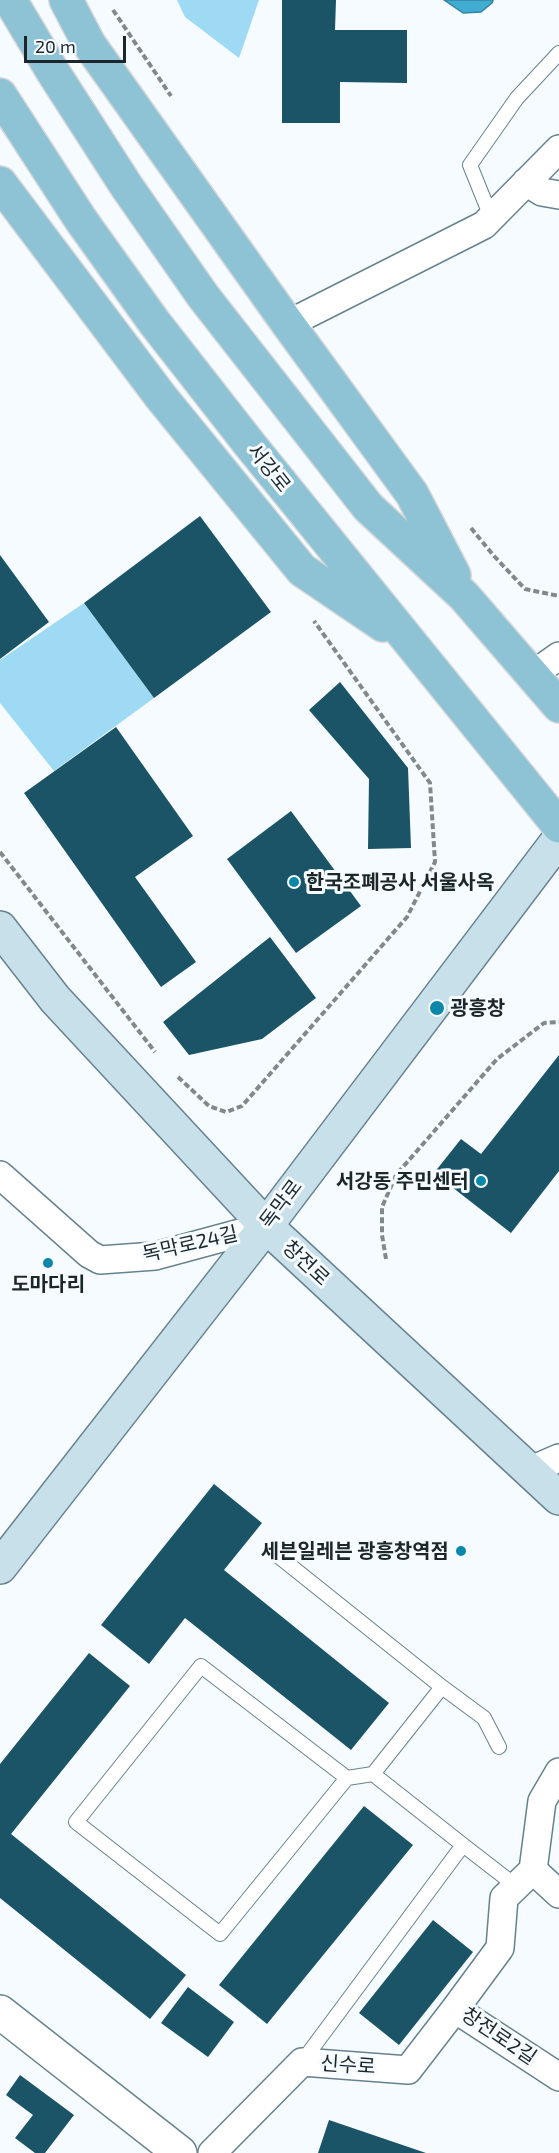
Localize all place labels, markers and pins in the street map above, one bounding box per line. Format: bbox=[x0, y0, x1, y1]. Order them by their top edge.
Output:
place label: 한국조폐공사 서울사옥 bbox=[306, 870, 494, 894]
marker: 한국조폐공사 서울사옥 bbox=[287, 875, 301, 889]
place label: 광흥창 bbox=[450, 996, 505, 1020]
marker: 광흥창 bbox=[428, 999, 446, 1017]
place label: 서강동 주민센터 bbox=[336, 1169, 469, 1193]
marker: 서강동 주민센터 bbox=[474, 1174, 488, 1188]
marker: 도마다리 bbox=[41, 1256, 55, 1270]
place label: 도마다리 bbox=[11, 1272, 85, 1296]
place label: 세븐일레븐 광흥창역점 bbox=[261, 1539, 449, 1563]
marker: 세븐일레븐 광흥창역점 bbox=[454, 1544, 468, 1558]

